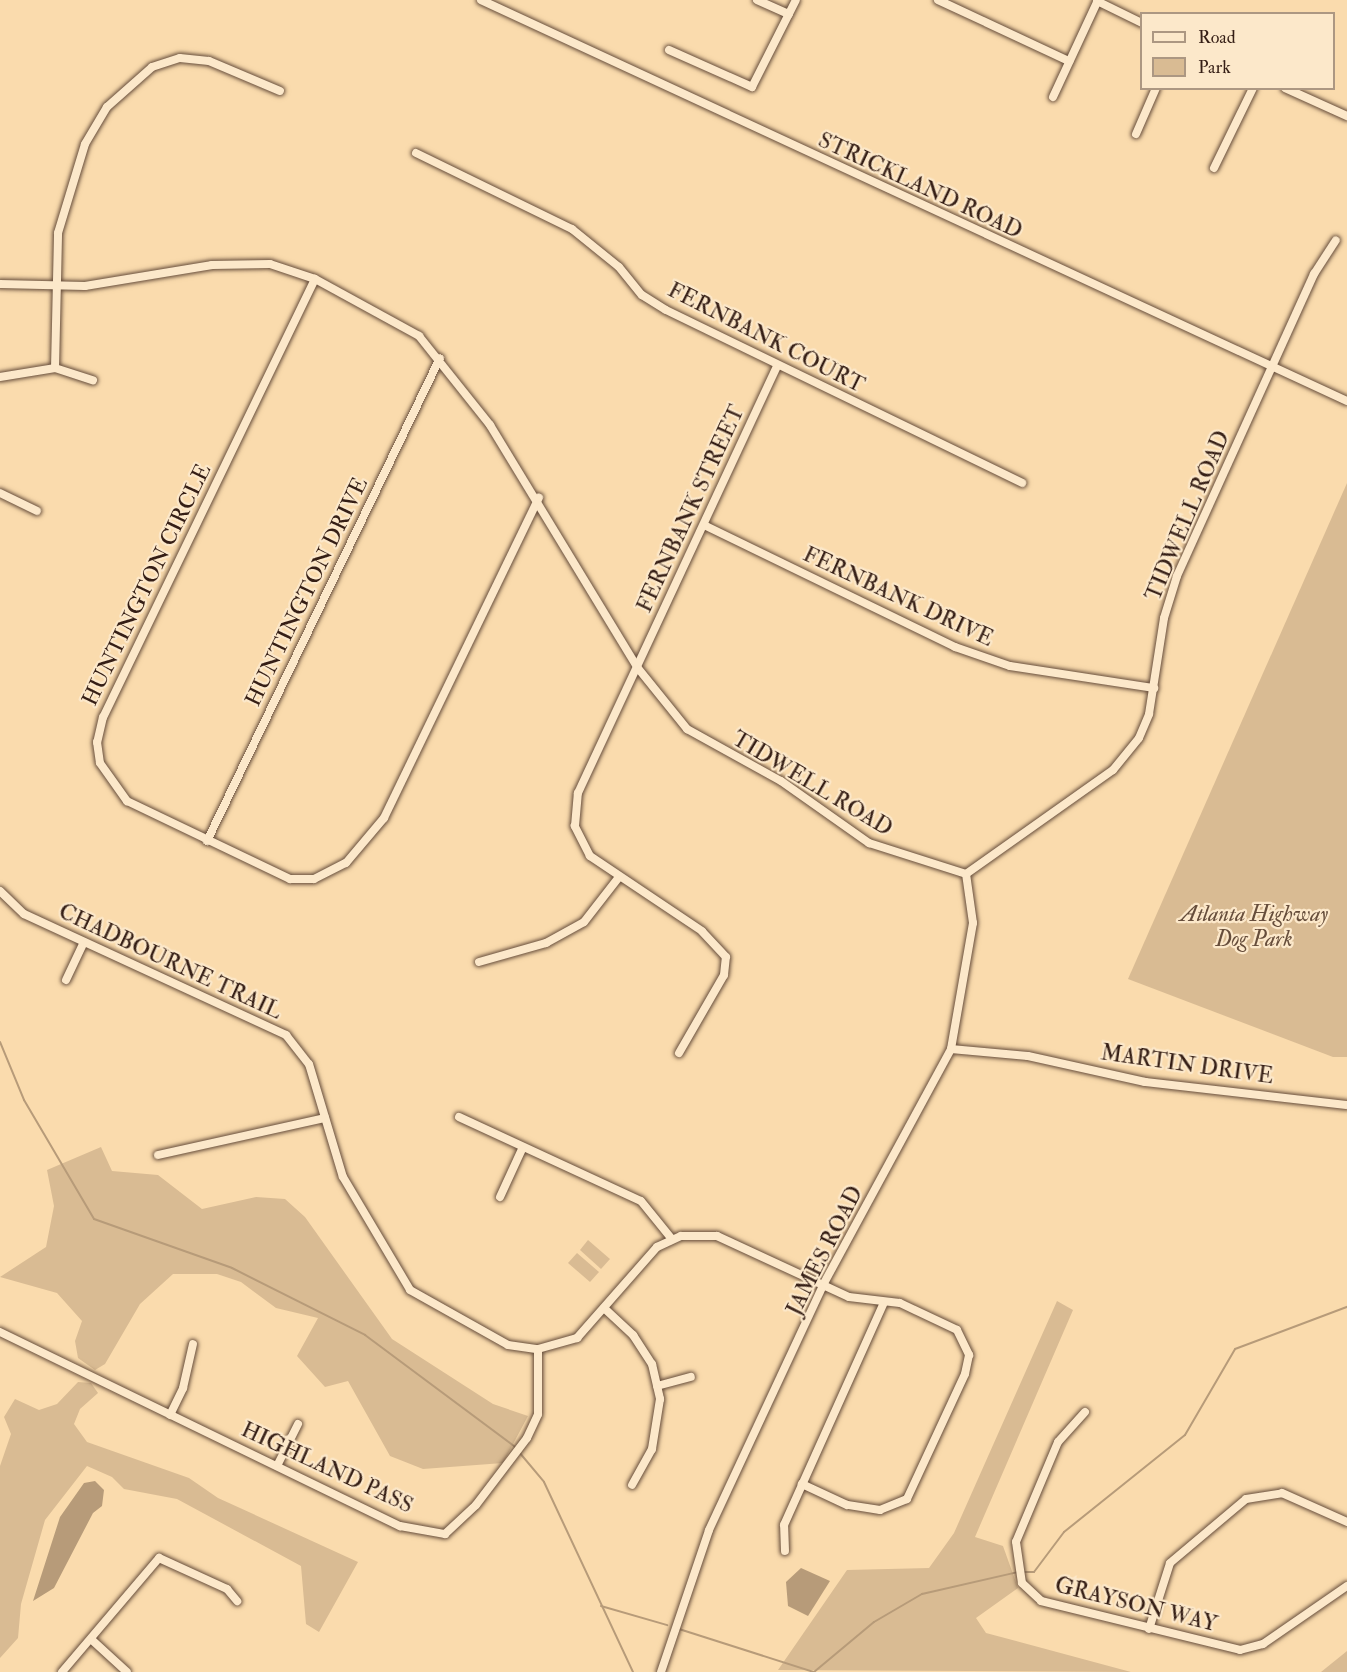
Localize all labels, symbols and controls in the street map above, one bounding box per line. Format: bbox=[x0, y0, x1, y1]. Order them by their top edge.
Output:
legend bbox=[1140, 12, 1335, 90]
text: Road bbox=[1198, 26, 1236, 49]
text: Park bbox=[1198, 56, 1231, 79]
street label: STRICKLAND ROAD bbox=[814, 127, 1026, 245]
street label: FERNBANK COURT bbox=[663, 277, 869, 399]
street label: FERNBANK STREET bbox=[631, 401, 751, 617]
street label: TIDWELL ROAD bbox=[1140, 427, 1236, 605]
street label: HUNTINGTON CIRCLE bbox=[77, 460, 217, 710]
street label: HUNTINGTON DRIVE bbox=[240, 473, 374, 711]
street label: FERNBANK DRIVE bbox=[799, 541, 997, 653]
street label: TIDWELL ROAD bbox=[727, 726, 897, 842]
street label: CHADBOURNE TRAIL bbox=[54, 899, 286, 1025]
park label: Atlanta Highway Dog Park bbox=[1180, 901, 1328, 952]
street label: MARTIN DRIVE bbox=[1099, 1040, 1275, 1090]
street label: JAMES ROAD bbox=[781, 1182, 869, 1320]
street label: HIGHLAND PASS bbox=[237, 1417, 417, 1519]
street label: GRAYSON WAY bbox=[1052, 1572, 1220, 1638]

